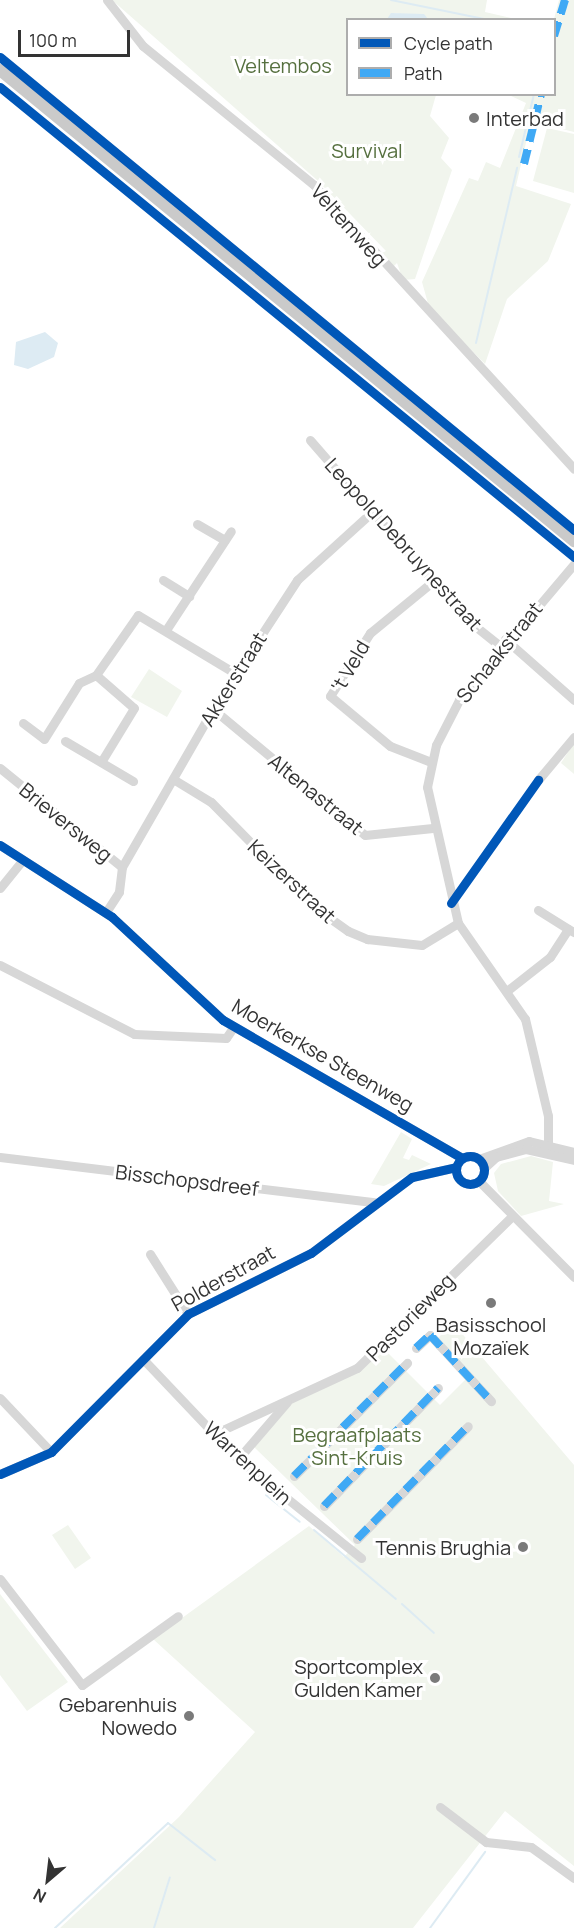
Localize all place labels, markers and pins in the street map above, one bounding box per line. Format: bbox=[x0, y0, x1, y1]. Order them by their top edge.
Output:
place label: Interbad bbox=[486, 106, 564, 130]
marker: Interbad bbox=[467, 111, 481, 125]
marker: Basisschool Mozaïek bbox=[484, 1296, 498, 1310]
place label: Basisschool Mozaïek bbox=[436, 1312, 546, 1359]
place label: Tennis Brughia bbox=[376, 1535, 511, 1559]
marker: Tennis Brughia bbox=[516, 1540, 530, 1554]
place label: Sportcomplex Gulden Kamer bbox=[294, 1654, 423, 1701]
marker: Sportcomplex Gulden Kamer bbox=[428, 1671, 442, 1685]
place label: Gebarenhuis Nowedo bbox=[59, 1692, 177, 1739]
marker: Gebarenhuis Nowedo bbox=[182, 1709, 196, 1723]

